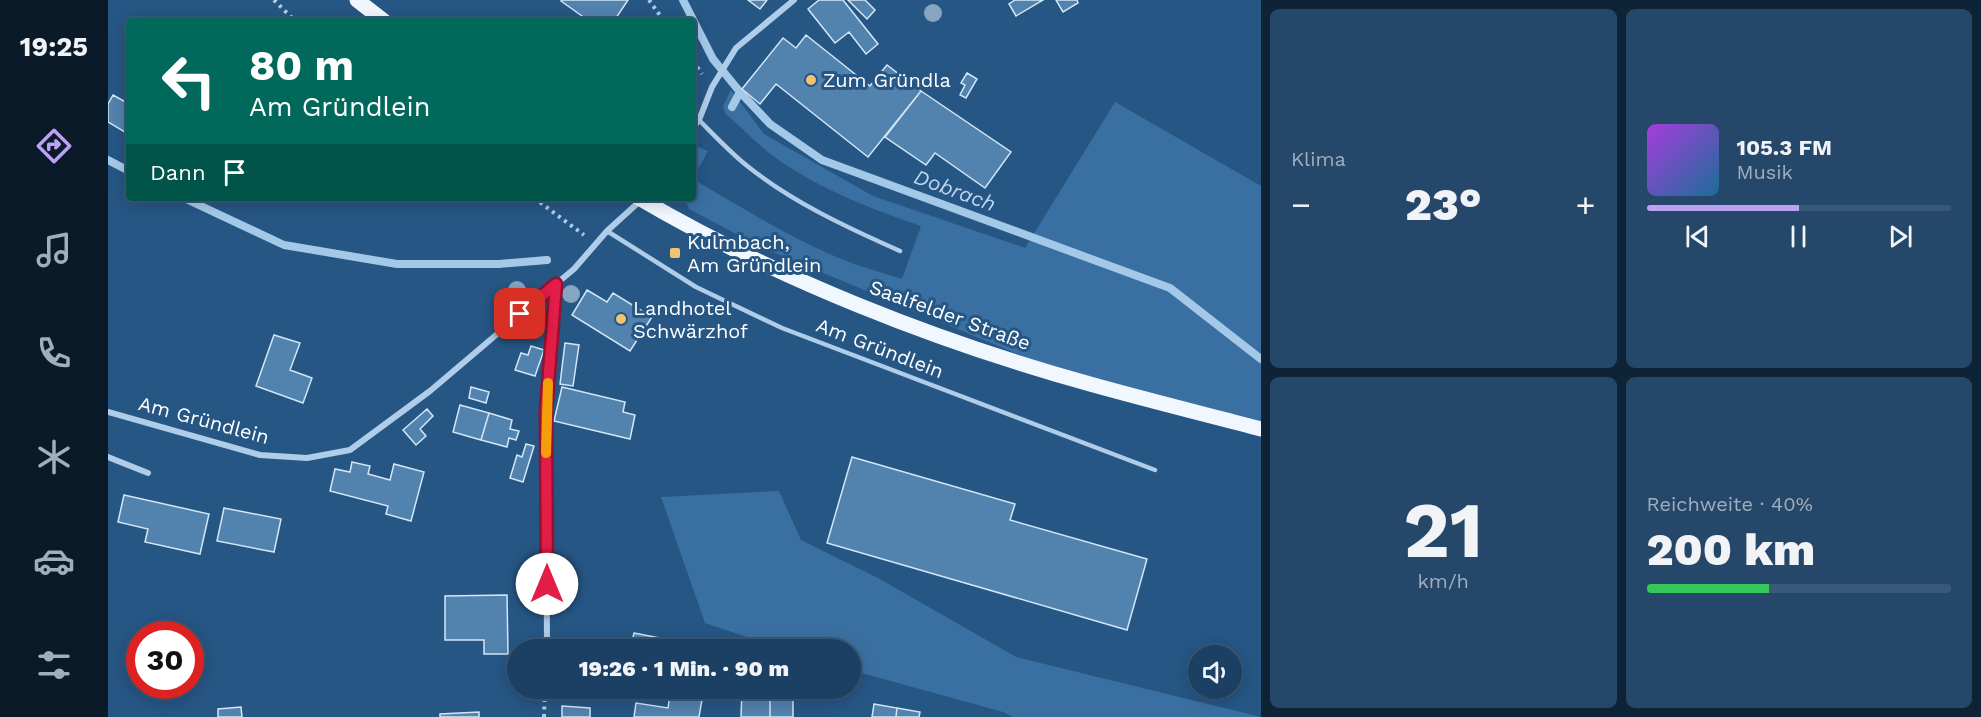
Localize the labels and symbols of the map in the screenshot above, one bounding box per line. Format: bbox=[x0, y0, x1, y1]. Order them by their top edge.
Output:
place label: Zum Gründla bbox=[823, 68, 951, 92]
marker: Zum Gründla bbox=[804, 73, 818, 87]
water label: Dobrach bbox=[911, 164, 999, 216]
place label: Kulmbach, Am Gründlein bbox=[687, 230, 821, 277]
marker: Kulmbach, Am Gründlein bbox=[668, 246, 682, 260]
street label: Saalfelder Straße bbox=[866, 275, 1034, 355]
pin bbox=[494, 288, 545, 339]
place label: Landhotel Schwärzhof bbox=[633, 296, 748, 343]
marker: Landhotel Schwärzhof bbox=[614, 312, 628, 326]
street label: Am Gründlein bbox=[813, 313, 947, 383]
street label: Am Gründlein bbox=[136, 391, 272, 449]
position arrow bbox=[515, 552, 579, 616]
speed limit sign: 30 bbox=[126, 621, 204, 699]

